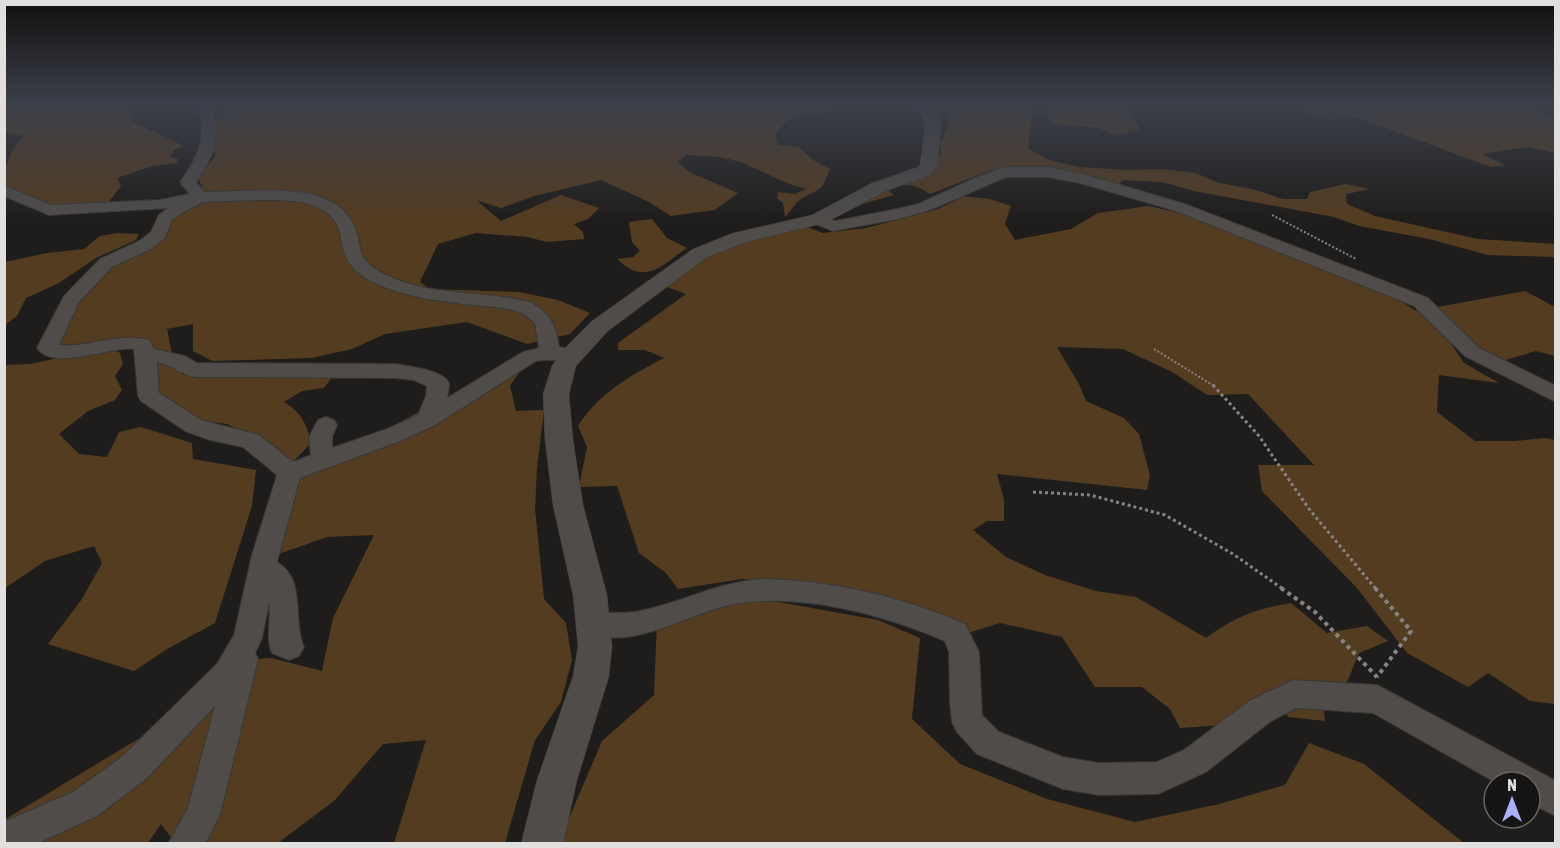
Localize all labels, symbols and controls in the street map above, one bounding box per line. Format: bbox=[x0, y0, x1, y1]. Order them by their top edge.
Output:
north arrow bbox=[1482, 770, 1542, 830]
text: N bbox=[1507, 776, 1517, 794]

